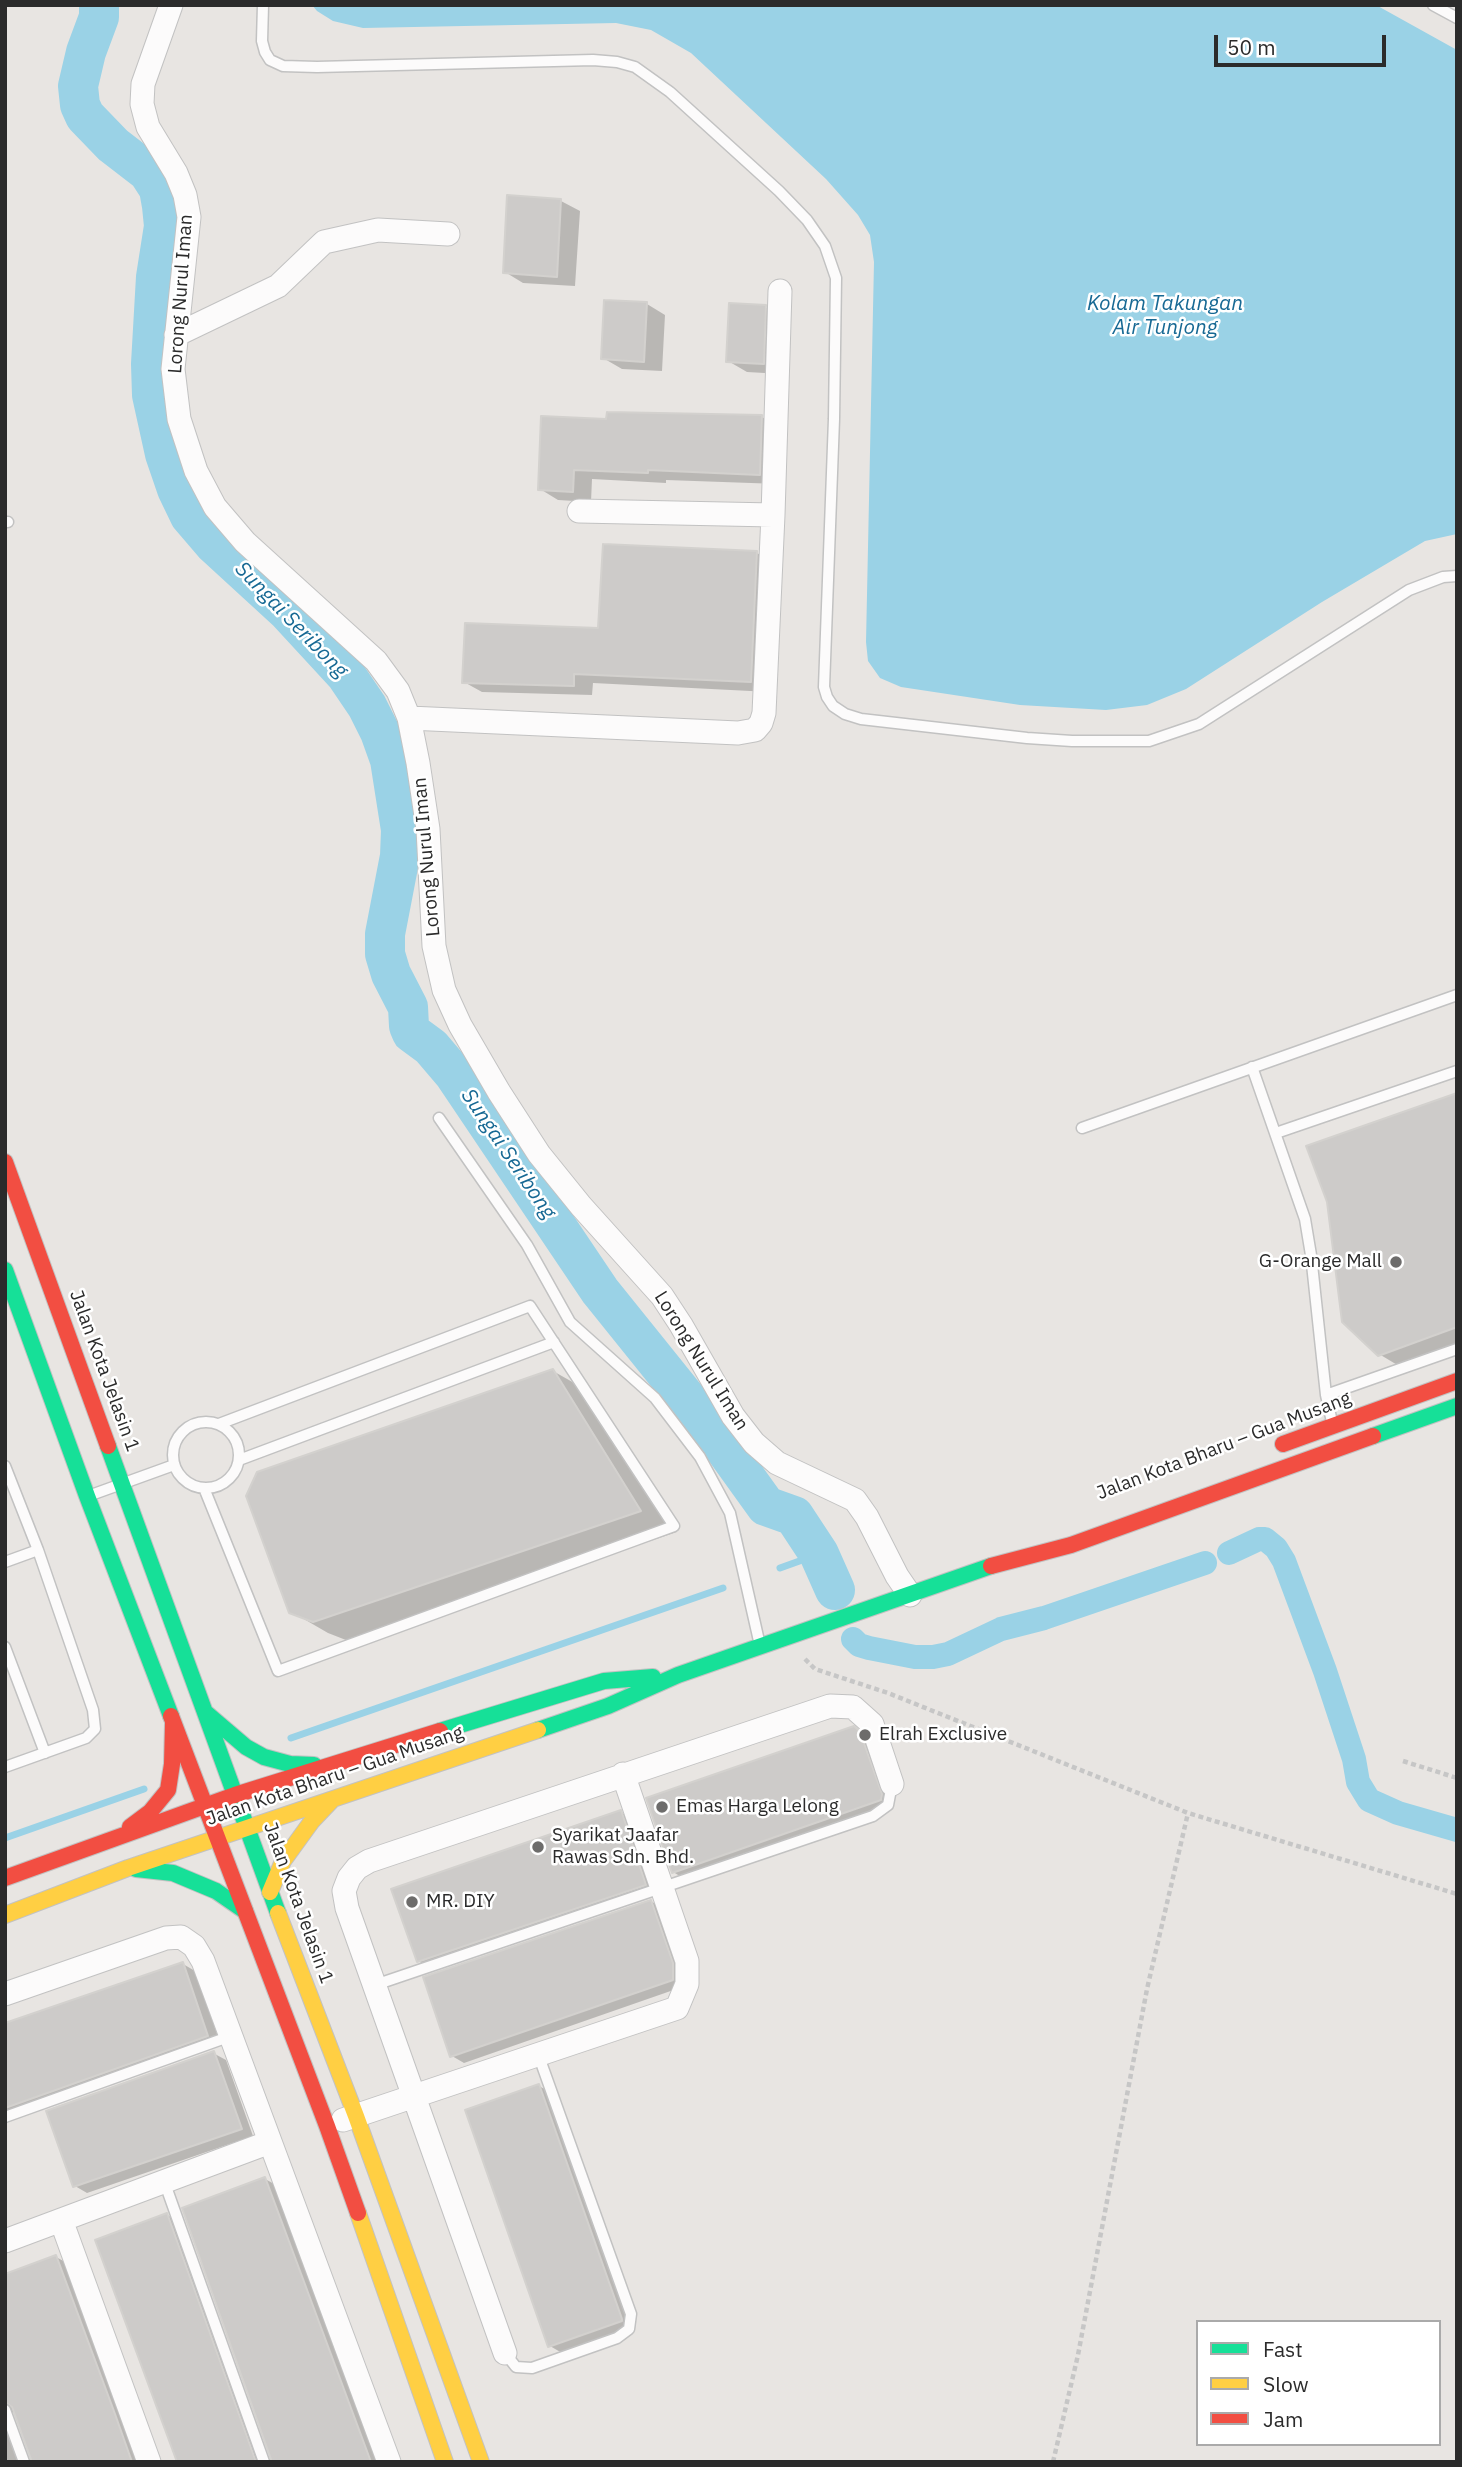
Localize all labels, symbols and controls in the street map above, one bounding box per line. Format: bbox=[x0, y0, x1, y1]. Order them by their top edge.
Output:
scale bar bbox=[1217, 21, 1388, 65]
text: 50 m bbox=[1227, 33, 1276, 61]
street label: Lorong Nurul Iman bbox=[164, 214, 198, 374]
water label: Kolam Takungan Air Tunjong bbox=[1087, 291, 1243, 341]
water label: Sungai Seribong bbox=[229, 557, 353, 683]
street label: Lorong Nurul Iman bbox=[409, 777, 445, 937]
water label: Sungai Seribong bbox=[455, 1084, 561, 1224]
place label: G-Orange Mall bbox=[1259, 1251, 1382, 1273]
marker: G-Orange Mall bbox=[1388, 1254, 1404, 1270]
street label: Jalan Kota Jelasin 1 bbox=[64, 1287, 144, 1455]
street label: Lorong Nurul Iman bbox=[649, 1287, 753, 1435]
street label: Jalan Kota Bharu – Gua Musang bbox=[1094, 1387, 1354, 1505]
street label: Jalan Kota Bharu – Gua Musang bbox=[204, 1721, 466, 1831]
place label: Elrah Exclusive bbox=[879, 1724, 1007, 1746]
marker: Elrah Exclusive bbox=[857, 1727, 873, 1743]
place label: Emas Harga Lelong bbox=[676, 1796, 839, 1818]
marker: Emas Harga Lelong bbox=[654, 1799, 670, 1815]
street label: Jalan Kota Jelasin 1 bbox=[258, 1819, 338, 1987]
place label: Syarikat Jaafar Rawas Sdn. Bhd. bbox=[552, 1825, 694, 1869]
marker: Syarikat Jaafar Rawas Sdn. Bhd. bbox=[530, 1839, 546, 1855]
place label: MR. DIY bbox=[426, 1891, 495, 1913]
marker: MR. DIY bbox=[404, 1894, 420, 1910]
legend bbox=[1196, 2320, 1441, 2446]
text: Fast bbox=[1263, 2335, 1303, 2363]
text: Slow bbox=[1263, 2370, 1309, 2398]
text: Jam bbox=[1263, 2405, 1303, 2433]

